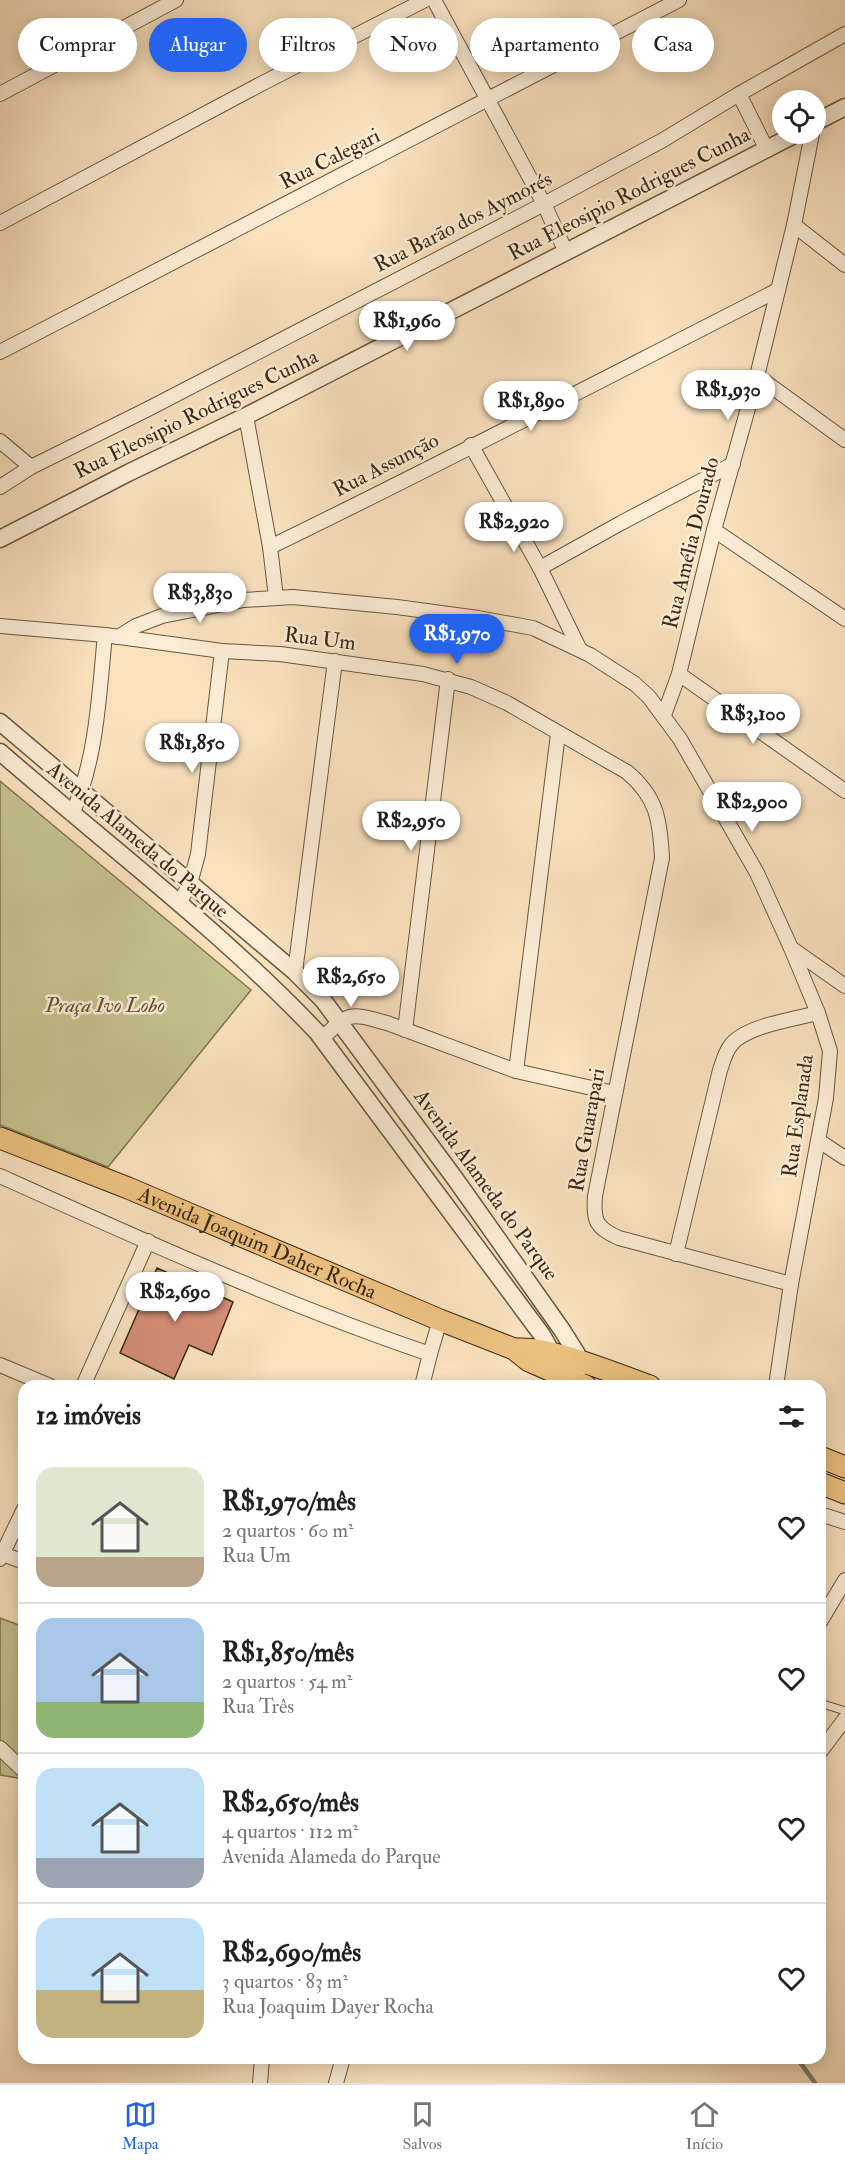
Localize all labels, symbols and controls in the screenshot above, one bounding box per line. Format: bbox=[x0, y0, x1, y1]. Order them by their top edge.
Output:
chip: Comprar bbox=[18, 18, 137, 72]
chip: Alugar bbox=[149, 18, 247, 72]
chip: Filtros bbox=[259, 18, 357, 72]
chip: Novo bbox=[369, 18, 458, 72]
chip: Apartamento bbox=[470, 18, 620, 72]
chip: Casa bbox=[632, 18, 714, 72]
map controls bbox=[772, 90, 826, 144]
button: locate bbox=[772, 90, 826, 144]
street label: Rua Eleosipio Rodrigues Cunha bbox=[503, 121, 755, 267]
street label: Rua Calegari bbox=[275, 122, 385, 196]
street label: Rua Barão dos Aymorés bbox=[369, 165, 557, 279]
pin: R$1,960 bbox=[352, 301, 462, 352]
text: R$1,960 bbox=[373, 308, 441, 333]
street label: Rua Eleosipio Rodrigues Cunha bbox=[70, 343, 323, 485]
pin: R$1,930 bbox=[673, 370, 783, 421]
text: R$1,930 bbox=[695, 377, 761, 402]
pin: R$1,890 bbox=[476, 381, 586, 432]
text: R$1,890 bbox=[497, 388, 565, 413]
street label: Rua Assunção bbox=[328, 427, 444, 503]
street label: Rua Amélia Dourado bbox=[657, 454, 725, 632]
pin: R$2,920 bbox=[459, 502, 569, 553]
text: R$2,920 bbox=[478, 509, 550, 534]
pin: R$3,830 bbox=[145, 573, 255, 624]
text: R$3,830 bbox=[167, 580, 233, 605]
pin: R$1,970 bbox=[402, 614, 512, 665]
street label: Rua Um bbox=[283, 621, 357, 657]
text: R$1,970 bbox=[423, 621, 491, 646]
pin: R$3,100 bbox=[698, 694, 808, 745]
text: R$3,100 bbox=[720, 701, 786, 726]
pin: R$1,850 bbox=[137, 723, 247, 774]
text: R$1,850 bbox=[159, 730, 225, 755]
street label: Avenida Alameda do Parque bbox=[41, 755, 235, 924]
pin: R$2,900 bbox=[697, 782, 807, 833]
text: R$2,900 bbox=[716, 789, 788, 814]
pin: R$2,950 bbox=[356, 801, 466, 852]
text: R$2,950 bbox=[376, 808, 446, 833]
pin: R$2,650 bbox=[296, 957, 406, 1008]
text: R$2,650 bbox=[316, 964, 386, 989]
park label: Praça Ivo Lobo bbox=[44, 992, 165, 1019]
street label: Rua Esplanada bbox=[776, 1052, 820, 1179]
street label: Rua Guarapari bbox=[563, 1066, 611, 1194]
street label: Avenida Alameda do Parque bbox=[407, 1083, 565, 1286]
street label: Avenida Joaquim Daher Rocha bbox=[133, 1180, 381, 1305]
pin: R$2,690 bbox=[120, 1272, 230, 1323]
text: R$2,690 bbox=[139, 1279, 211, 1304]
text: 12 imóveis bbox=[36, 1400, 141, 1432]
icon: filters bbox=[775, 1400, 808, 1433]
text: R$1,970/mês bbox=[222, 1486, 356, 1518]
icon: home bbox=[84, 1491, 156, 1563]
icon: heart bbox=[775, 1511, 808, 1544]
text: 2 quartos · 60 m² bbox=[222, 1518, 354, 1543]
text: Rua Um bbox=[222, 1543, 291, 1568]
text: R$1,850/mês bbox=[222, 1637, 354, 1669]
icon: home bbox=[84, 1642, 156, 1714]
icon: heart bbox=[775, 1662, 808, 1695]
text: 2 quartos · 54 m² bbox=[222, 1669, 352, 1694]
text: Rua Três bbox=[222, 1694, 294, 1719]
text: R$2,650/mês bbox=[222, 1787, 359, 1819]
icon: home bbox=[84, 1792, 156, 1864]
icon: heart bbox=[775, 1812, 808, 1845]
text: 4 quartos · 112 m² bbox=[222, 1819, 358, 1844]
text: Avenida Alameda do Parque bbox=[222, 1844, 441, 1869]
text: R$2,690/mês bbox=[222, 1937, 361, 1969]
icon: home bbox=[84, 1942, 156, 2014]
icon: heart bbox=[775, 1962, 808, 1995]
text: 3 quartos · 83 m² bbox=[222, 1969, 348, 1994]
text: Rua Joaquim Dayer Rocha bbox=[222, 1994, 434, 2019]
tab: Mapa bbox=[122, 2098, 159, 2154]
tab: Salvos bbox=[402, 2098, 442, 2154]
tab: Início bbox=[686, 2098, 723, 2154]

